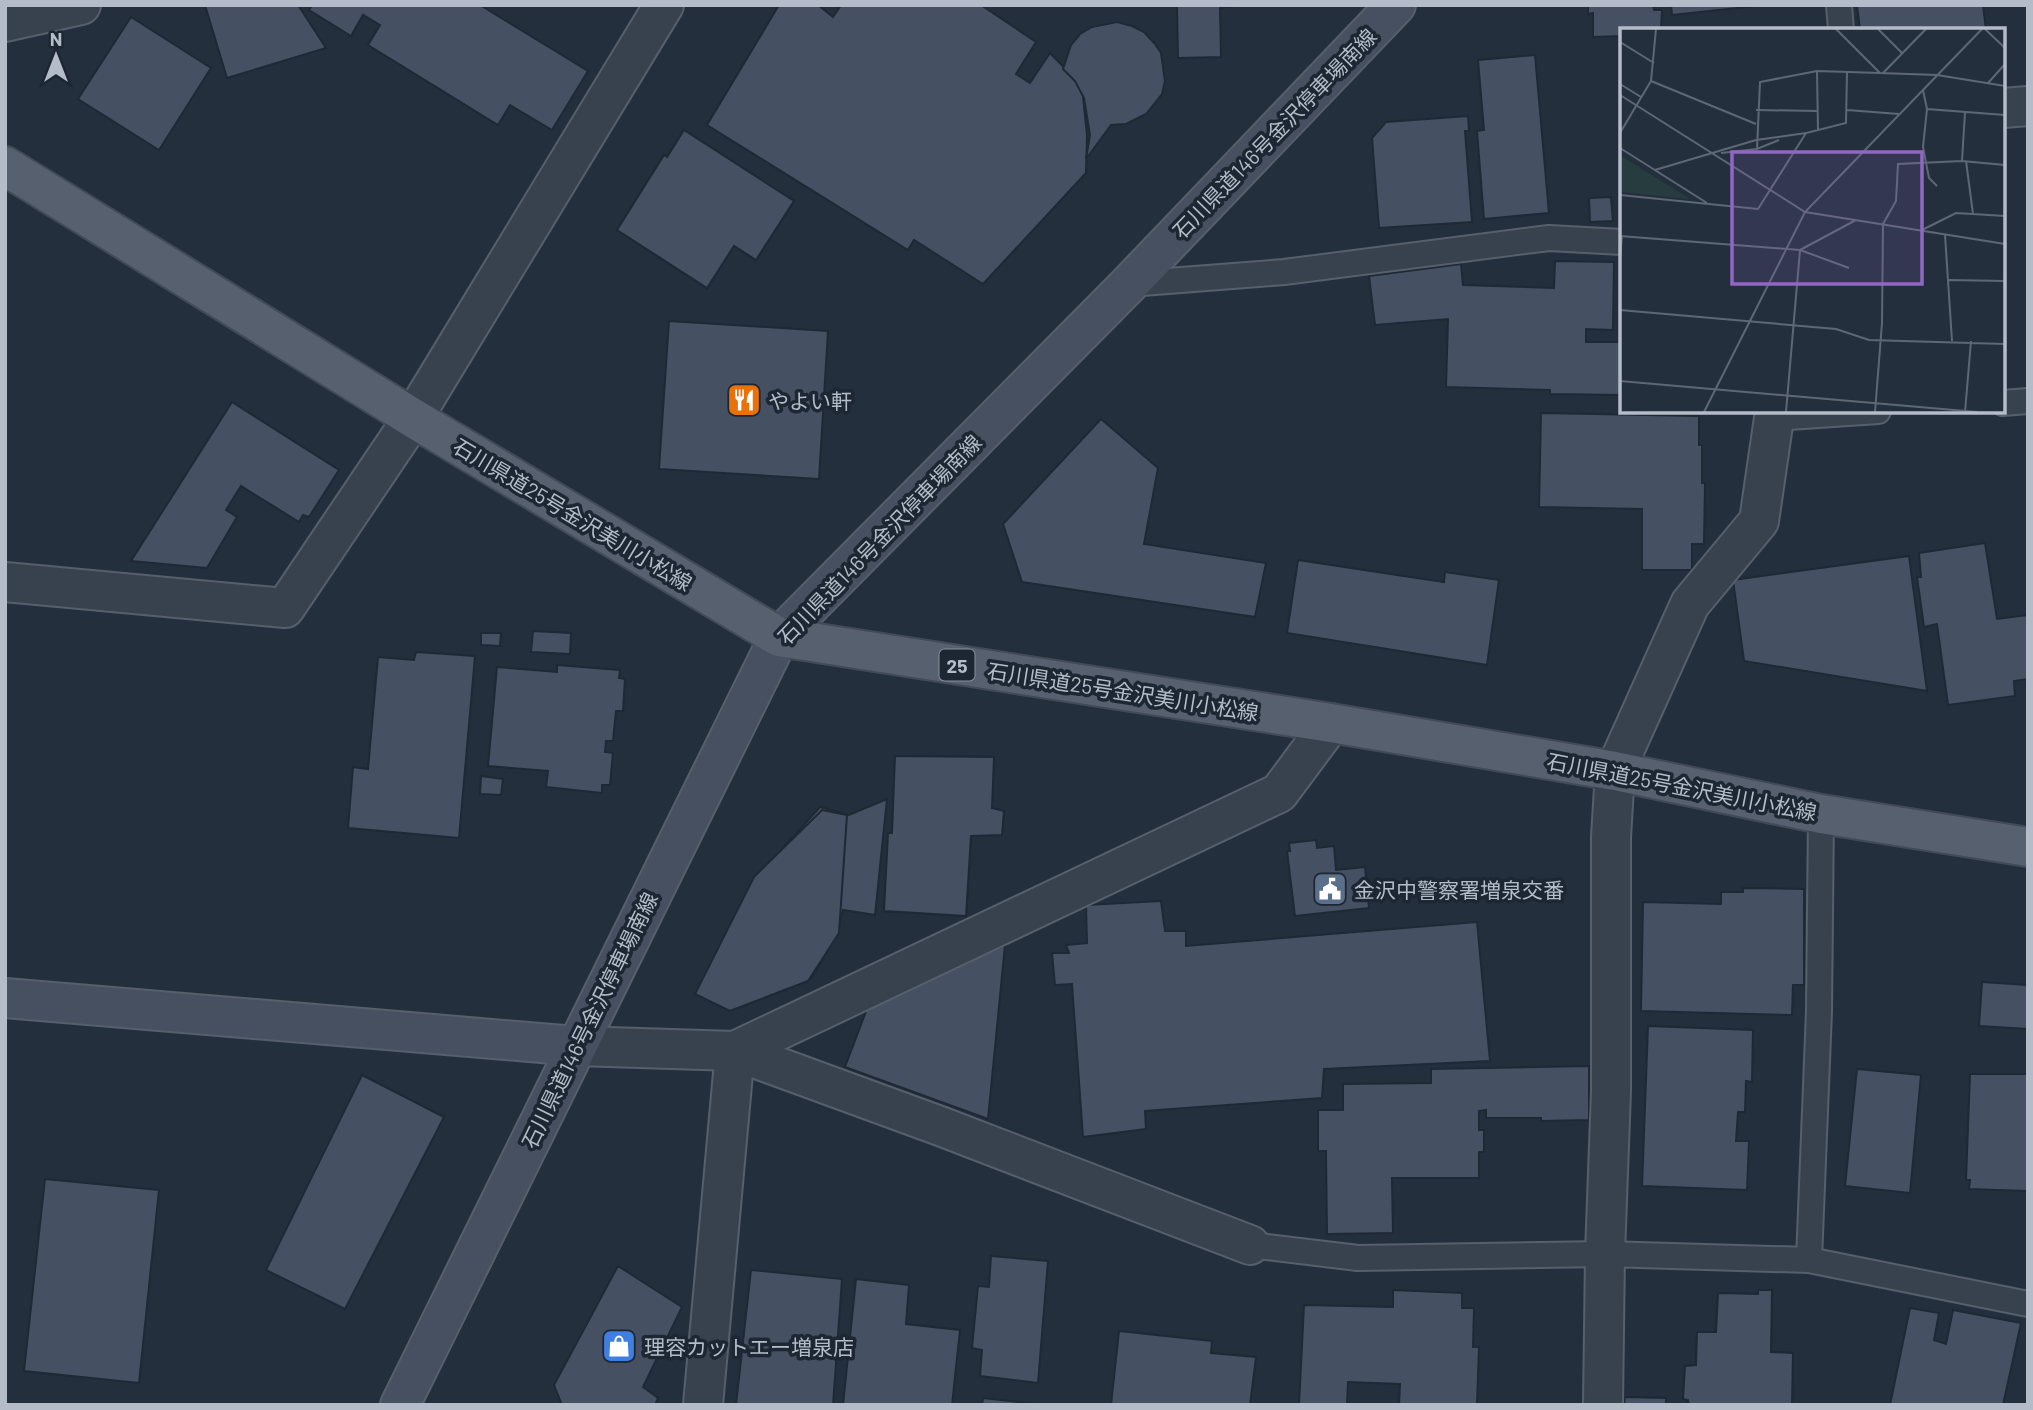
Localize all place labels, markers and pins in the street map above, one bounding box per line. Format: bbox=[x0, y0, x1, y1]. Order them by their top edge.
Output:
restaurant icon: やよい軒 bbox=[725, 381, 763, 419]
place label: やよい軒 bbox=[768, 388, 852, 413]
public building icon: 金沢中警察署増泉交番 bbox=[1311, 870, 1349, 908]
place label: 金沢中警察署増泉交番 bbox=[1354, 877, 1564, 902]
shop icon: 理容カットエー増泉店 bbox=[600, 1327, 638, 1365]
place label: 理容カットエー増泉店 bbox=[644, 1334, 854, 1359]

